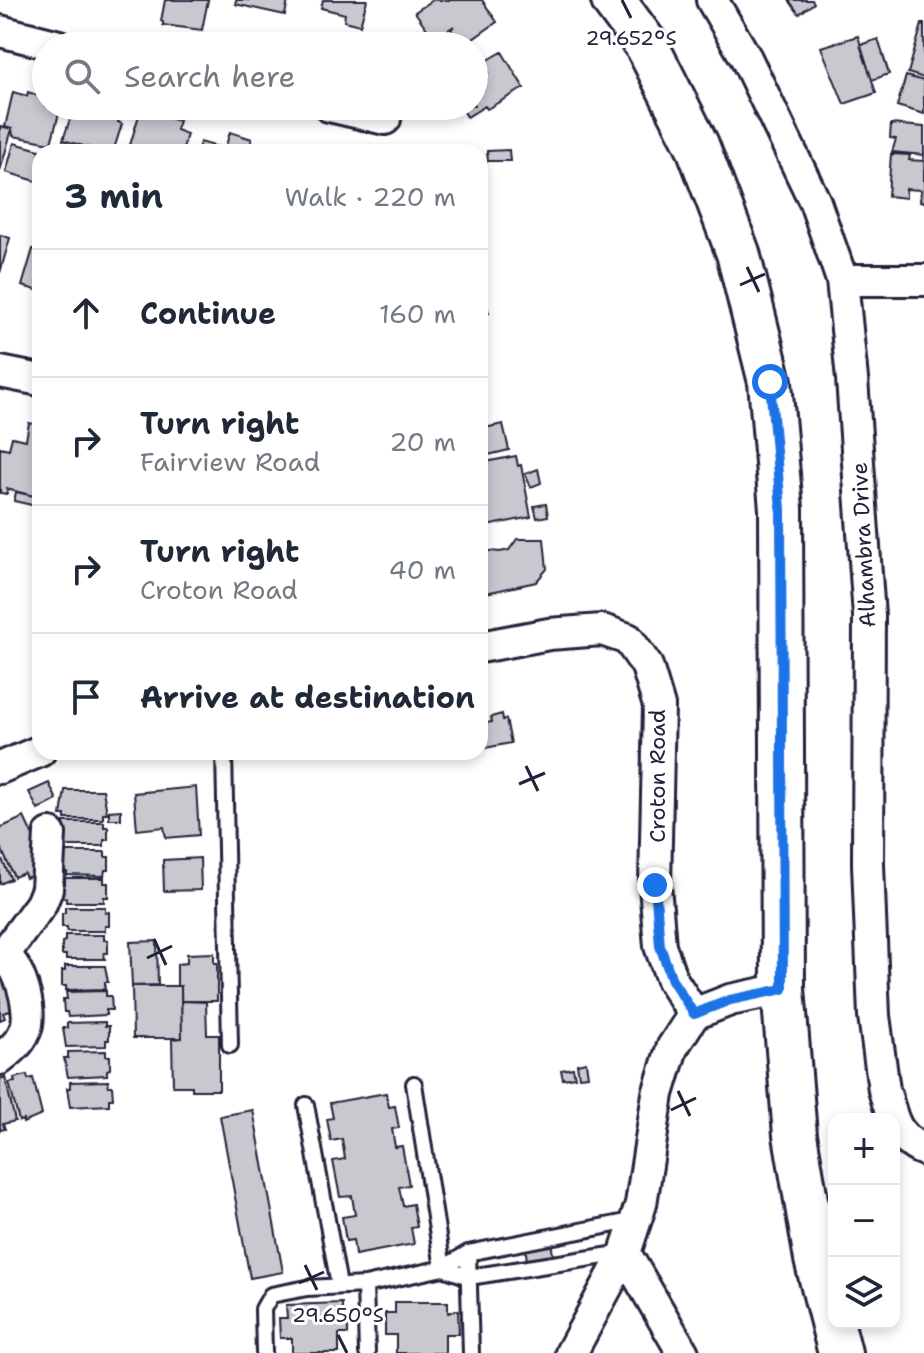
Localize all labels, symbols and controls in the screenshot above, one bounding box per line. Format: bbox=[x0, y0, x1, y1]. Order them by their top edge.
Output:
text: 29.652°S bbox=[586, 25, 676, 51]
search box bbox=[32, 32, 488, 120]
icon: search bbox=[60, 54, 104, 98]
text: Search here bbox=[124, 56, 295, 97]
text: 3 min bbox=[64, 173, 163, 219]
text: Walk · 220 m bbox=[284, 179, 456, 214]
icon: ahead bbox=[64, 291, 108, 335]
text: Continue bbox=[140, 293, 276, 334]
text: 160 m bbox=[379, 296, 456, 331]
route start bbox=[752, 364, 788, 400]
text: Turn right bbox=[140, 403, 299, 444]
icon: right bbox=[64, 419, 108, 463]
text: 20 m bbox=[389, 424, 456, 459]
text: Fairview Road bbox=[140, 444, 320, 479]
street label: Alhambra Drive bbox=[845, 462, 882, 628]
text: Turn right bbox=[140, 531, 299, 572]
icon: right bbox=[64, 547, 108, 591]
text: 40 m bbox=[389, 552, 456, 587]
text: Croton Road bbox=[140, 572, 298, 607]
icon: arrive bbox=[64, 675, 108, 719]
text: Arrive at destination bbox=[140, 677, 475, 718]
street label: Croton Road bbox=[643, 709, 672, 843]
route end bbox=[637, 867, 673, 903]
map controls bbox=[828, 1113, 900, 1329]
button: + bbox=[828, 1113, 900, 1185]
button: − bbox=[828, 1185, 900, 1257]
button: layers bbox=[828, 1257, 900, 1329]
text: 29.650°S bbox=[292, 1302, 384, 1328]

